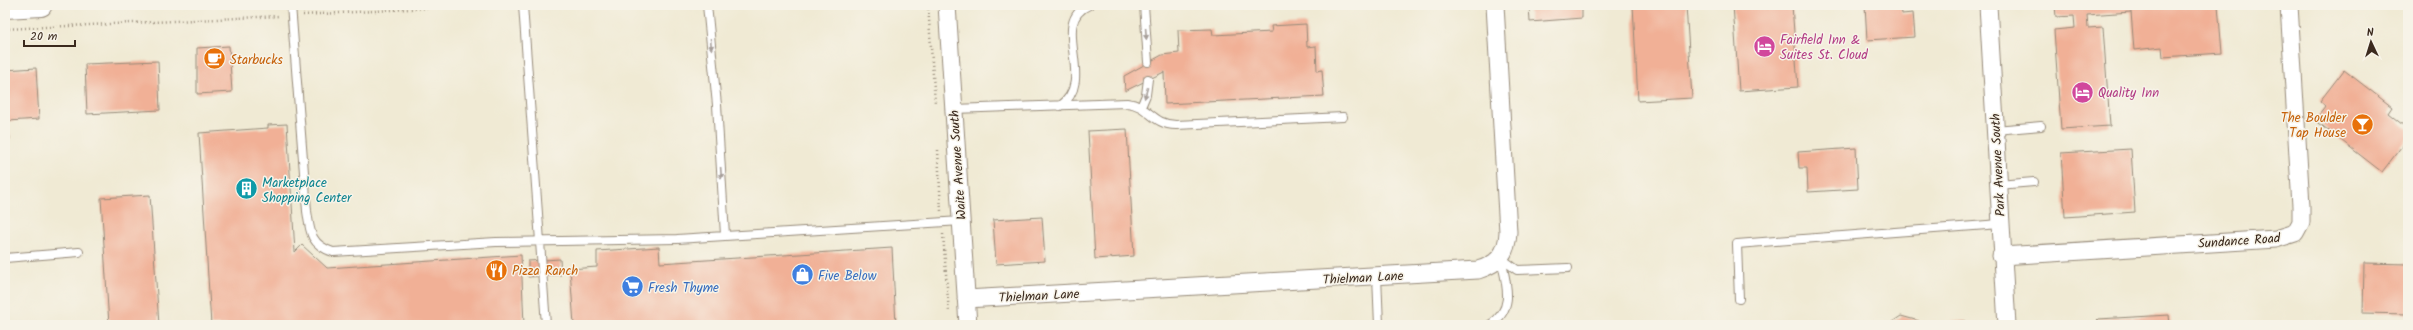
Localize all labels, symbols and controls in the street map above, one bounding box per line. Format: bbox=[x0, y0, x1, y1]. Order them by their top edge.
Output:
scale bar bbox=[24, 22, 75, 48]
north arrow bbox=[2351, 22, 2391, 62]
text: N bbox=[2366, 24, 2375, 42]
text: 20 m bbox=[30, 27, 58, 46]
one-way arrow bbox=[1143, 28, 1150, 40]
place label: Fairfield Inn & Suites St. Cloud bbox=[1780, 30, 1868, 66]
hotel icon: Fairfield Inn & Suites St. Cloud bbox=[1752, 33, 1778, 59]
one-way arrow bbox=[708, 38, 715, 50]
cafe icon: Starbucks bbox=[201, 46, 227, 72]
place label: Starbucks bbox=[230, 50, 283, 71]
hotel icon: Quality Inn bbox=[2070, 79, 2096, 105]
place label: Quality Inn bbox=[2098, 83, 2159, 104]
one-way arrow bbox=[1143, 88, 1149, 100]
place label: The Boulder Tap House bbox=[2281, 108, 2347, 144]
street label: Waite Avenue South bbox=[944, 109, 973, 220]
bar icon: The Boulder Tap House bbox=[2349, 111, 2375, 137]
street label: Park Avenue South bbox=[1985, 113, 2012, 217]
one-way arrow bbox=[718, 167, 725, 179]
place label: Marketplace Shopping Center bbox=[262, 173, 352, 209]
building icon: Marketplace Shopping Center bbox=[234, 176, 260, 202]
street label: Sundance Road bbox=[2197, 228, 2282, 255]
restaurant icon: Pizza Ranch bbox=[484, 257, 510, 283]
place label: Pizza Ranch bbox=[512, 261, 578, 282]
shop icon: Five Below bbox=[790, 262, 816, 288]
place label: Five Below bbox=[818, 266, 877, 287]
street label: Thielman Lane bbox=[1322, 266, 1404, 291]
supermarket icon: Fresh Thyme bbox=[620, 274, 646, 300]
place label: Fresh Thyme bbox=[648, 278, 719, 299]
street label: Thielman Lane bbox=[998, 284, 1080, 309]

